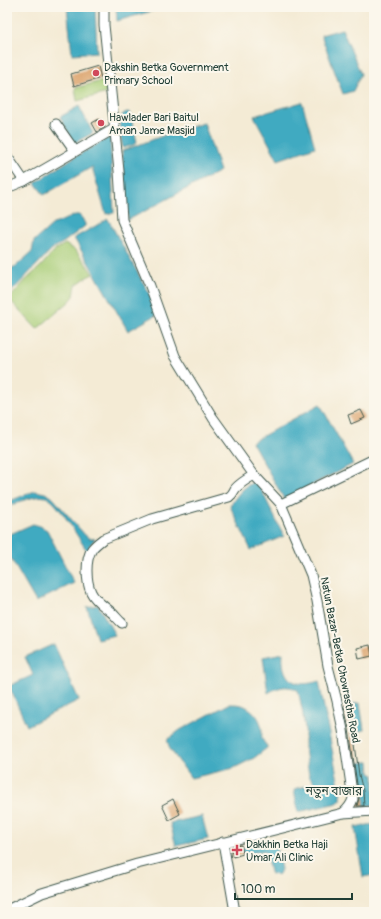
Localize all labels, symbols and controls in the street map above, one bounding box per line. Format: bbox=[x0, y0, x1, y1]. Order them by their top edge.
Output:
place label: Dakshin Betka Government Primary School bbox=[104, 61, 229, 87]
marker: Dakshin Betka Government Primary School bbox=[91, 68, 101, 78]
place label: Hawlader Bari Baitul Aman Jame Masjid bbox=[109, 111, 199, 137]
marker: Hawlader Bari Baitul Aman Jame Masjid bbox=[96, 118, 106, 128]
street label: Natun Bazar-Betka Chowrastha Road bbox=[318, 576, 362, 744]
district label: নতুন বাজার bbox=[305, 784, 363, 799]
place label: Dakkhin Betka Haji Umar Ali Clinic bbox=[246, 838, 328, 864]
marker: Dakkhin Betka Haji Umar Ali Clinic bbox=[231, 844, 243, 856]
scale bar bbox=[235, 875, 352, 901]
text: 100 m bbox=[241, 882, 276, 897]

